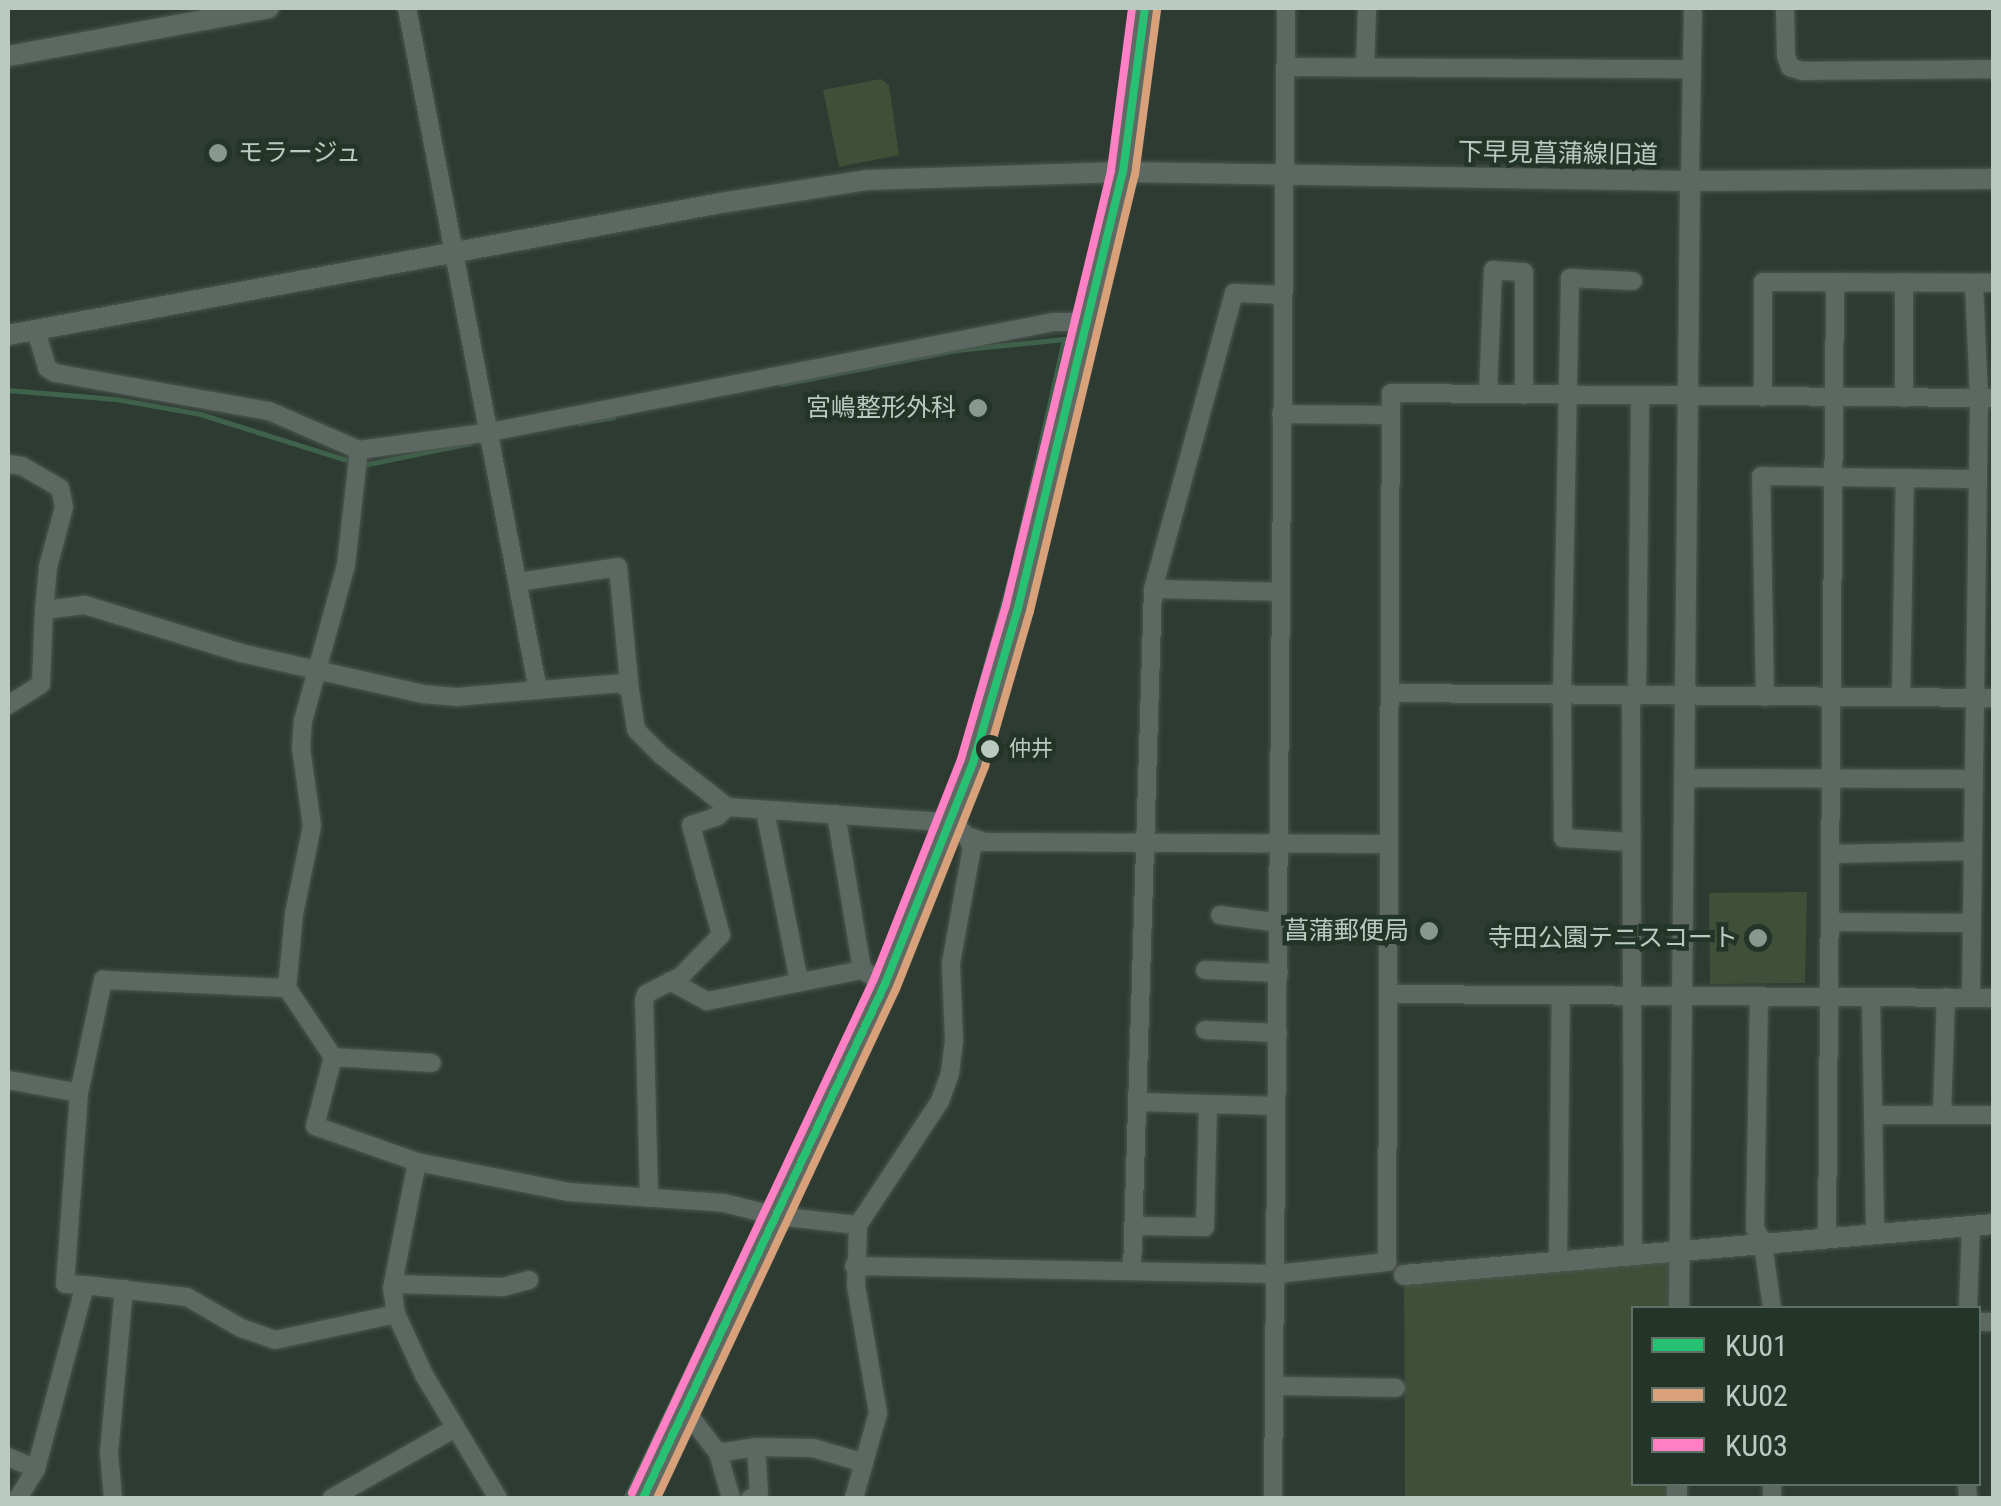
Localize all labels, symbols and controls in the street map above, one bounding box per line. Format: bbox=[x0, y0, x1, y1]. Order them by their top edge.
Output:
street label: 下早見菖蒲線旧道 bbox=[1458, 137, 1658, 171]
place label: モラージュ bbox=[238, 138, 363, 168]
marker: モラージュ bbox=[207, 142, 229, 164]
place label: 宮嶋整形外科 bbox=[806, 393, 956, 423]
marker: 宮嶋整形外科 bbox=[965, 395, 991, 421]
place label: 仲井 bbox=[1009, 736, 1053, 762]
marker: 仲井 bbox=[980, 739, 1000, 759]
place label: 菖蒲郵便局 bbox=[1284, 916, 1409, 946]
marker: 菖蒲郵便局 bbox=[1418, 920, 1440, 942]
place label: 寺田公園テニスコート bbox=[1488, 923, 1738, 953]
marker: 寺田公園テニスコート bbox=[1747, 927, 1769, 949]
legend bbox=[1631, 1306, 1981, 1486]
text: KU01 bbox=[1725, 1328, 1788, 1363]
text: KU02 bbox=[1725, 1378, 1788, 1413]
text: KU03 bbox=[1725, 1428, 1788, 1463]

